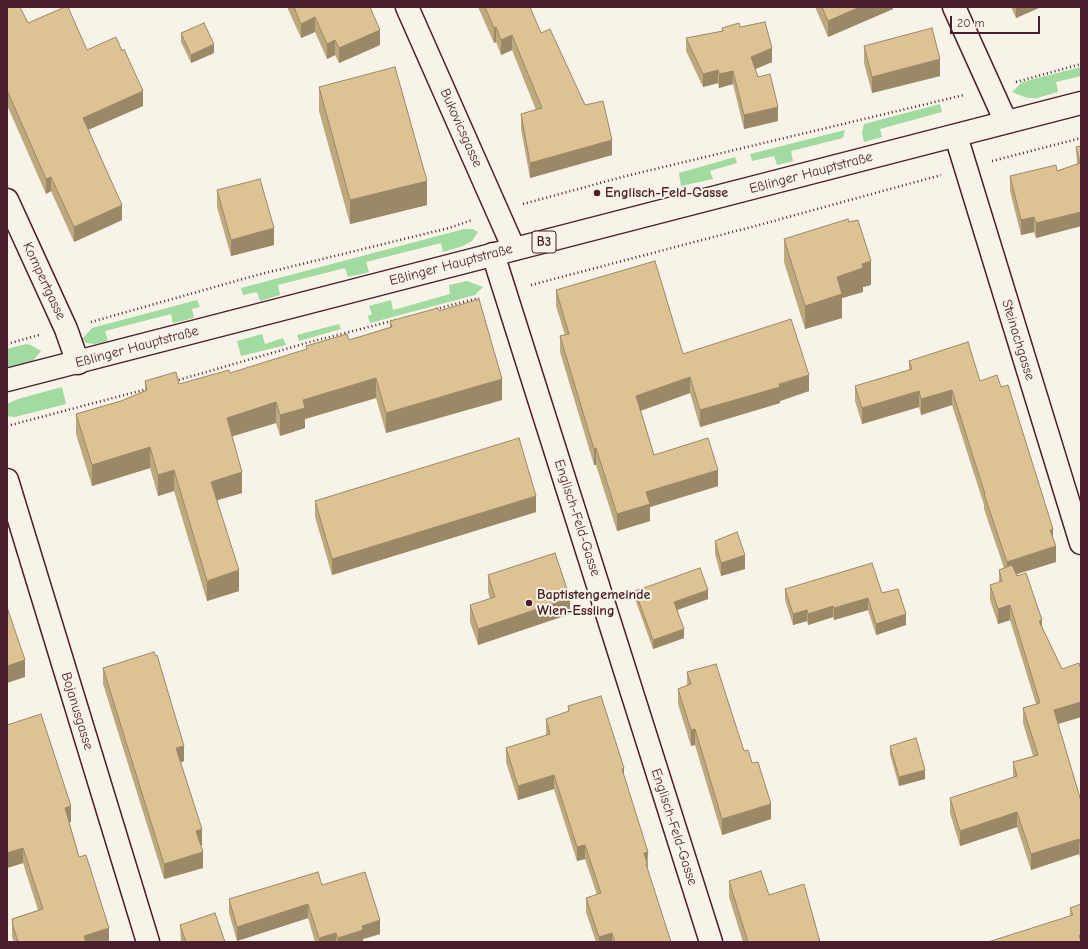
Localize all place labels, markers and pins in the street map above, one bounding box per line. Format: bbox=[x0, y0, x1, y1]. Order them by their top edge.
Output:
place label: Englisch-Feld-Gasse bbox=[605, 185, 728, 201]
marker: Englisch-Feld-Gasse bbox=[592, 188, 602, 198]
place label: Baptistengemeinde Wien-Essling bbox=[537, 587, 650, 620]
marker: Baptistengemeinde Wien-Essling bbox=[524, 598, 534, 608]

